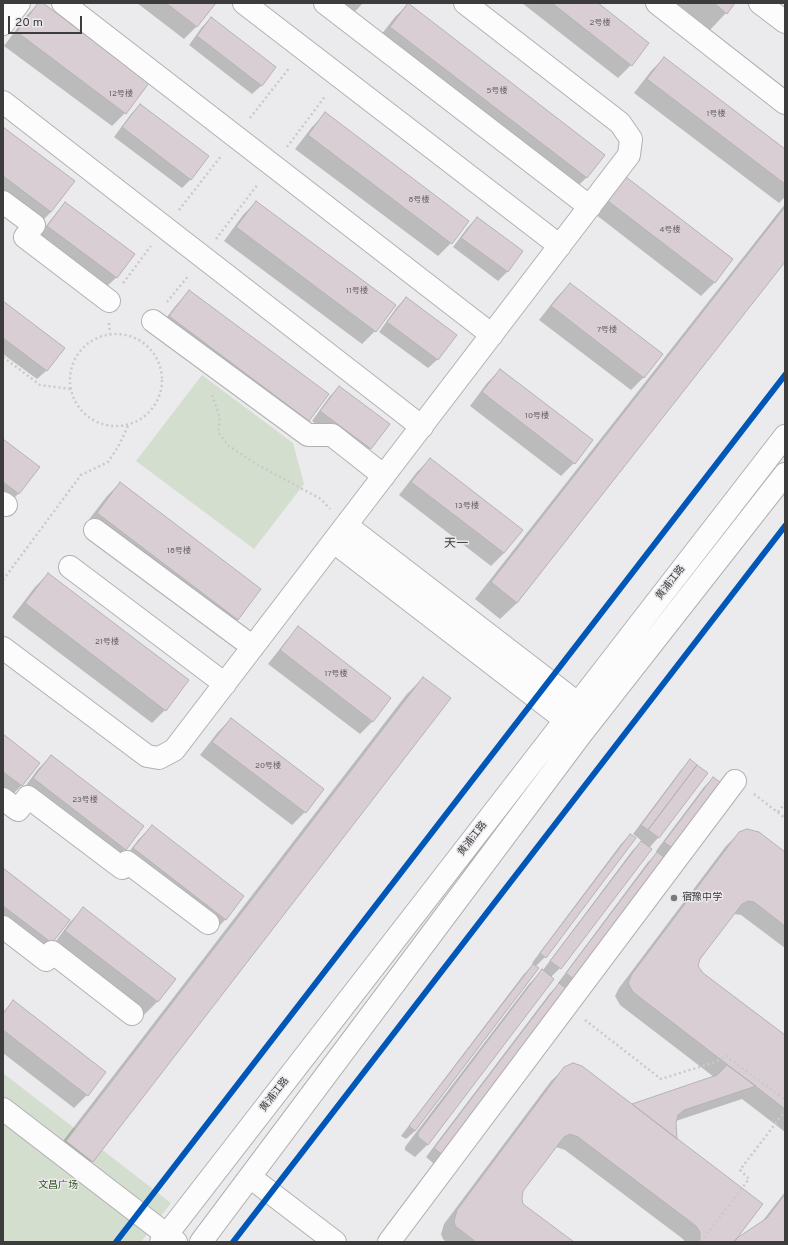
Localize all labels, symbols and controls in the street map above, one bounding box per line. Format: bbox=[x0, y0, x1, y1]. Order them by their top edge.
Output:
scale bar bbox=[10, 8, 84, 34]
text: 20 m bbox=[15, 15, 43, 31]
house number: 2号楼 bbox=[590, 18, 610, 28]
house number: 5号楼 bbox=[487, 86, 507, 96]
house number: 12号楼 bbox=[109, 89, 133, 99]
house number: 1号楼 bbox=[707, 109, 725, 119]
house number: 8号楼 bbox=[409, 195, 429, 205]
house number: 4号楼 bbox=[660, 225, 680, 235]
house number: 11号楼 bbox=[346, 286, 368, 296]
house number: 7号楼 bbox=[597, 325, 617, 335]
house number: 10号楼 bbox=[525, 411, 549, 421]
house number: 13号楼 bbox=[455, 501, 479, 511]
district label: 天一 bbox=[444, 538, 468, 552]
house number: 18号楼 bbox=[167, 546, 191, 556]
street label: 黄浦江路 bbox=[654, 564, 688, 602]
house number: 21号楼 bbox=[95, 637, 119, 647]
house number: 17号楼 bbox=[324, 669, 348, 679]
house number: 20号楼 bbox=[255, 761, 281, 771]
house number: 23号楼 bbox=[72, 795, 98, 805]
street label: 黄浦江路 bbox=[456, 820, 490, 858]
place label: 宿豫中学 bbox=[682, 892, 722, 904]
marker: 宿豫中学 bbox=[669, 893, 679, 903]
street label: 黄浦江路 bbox=[258, 1076, 292, 1114]
park label: 文昌广场 bbox=[38, 1180, 78, 1192]

